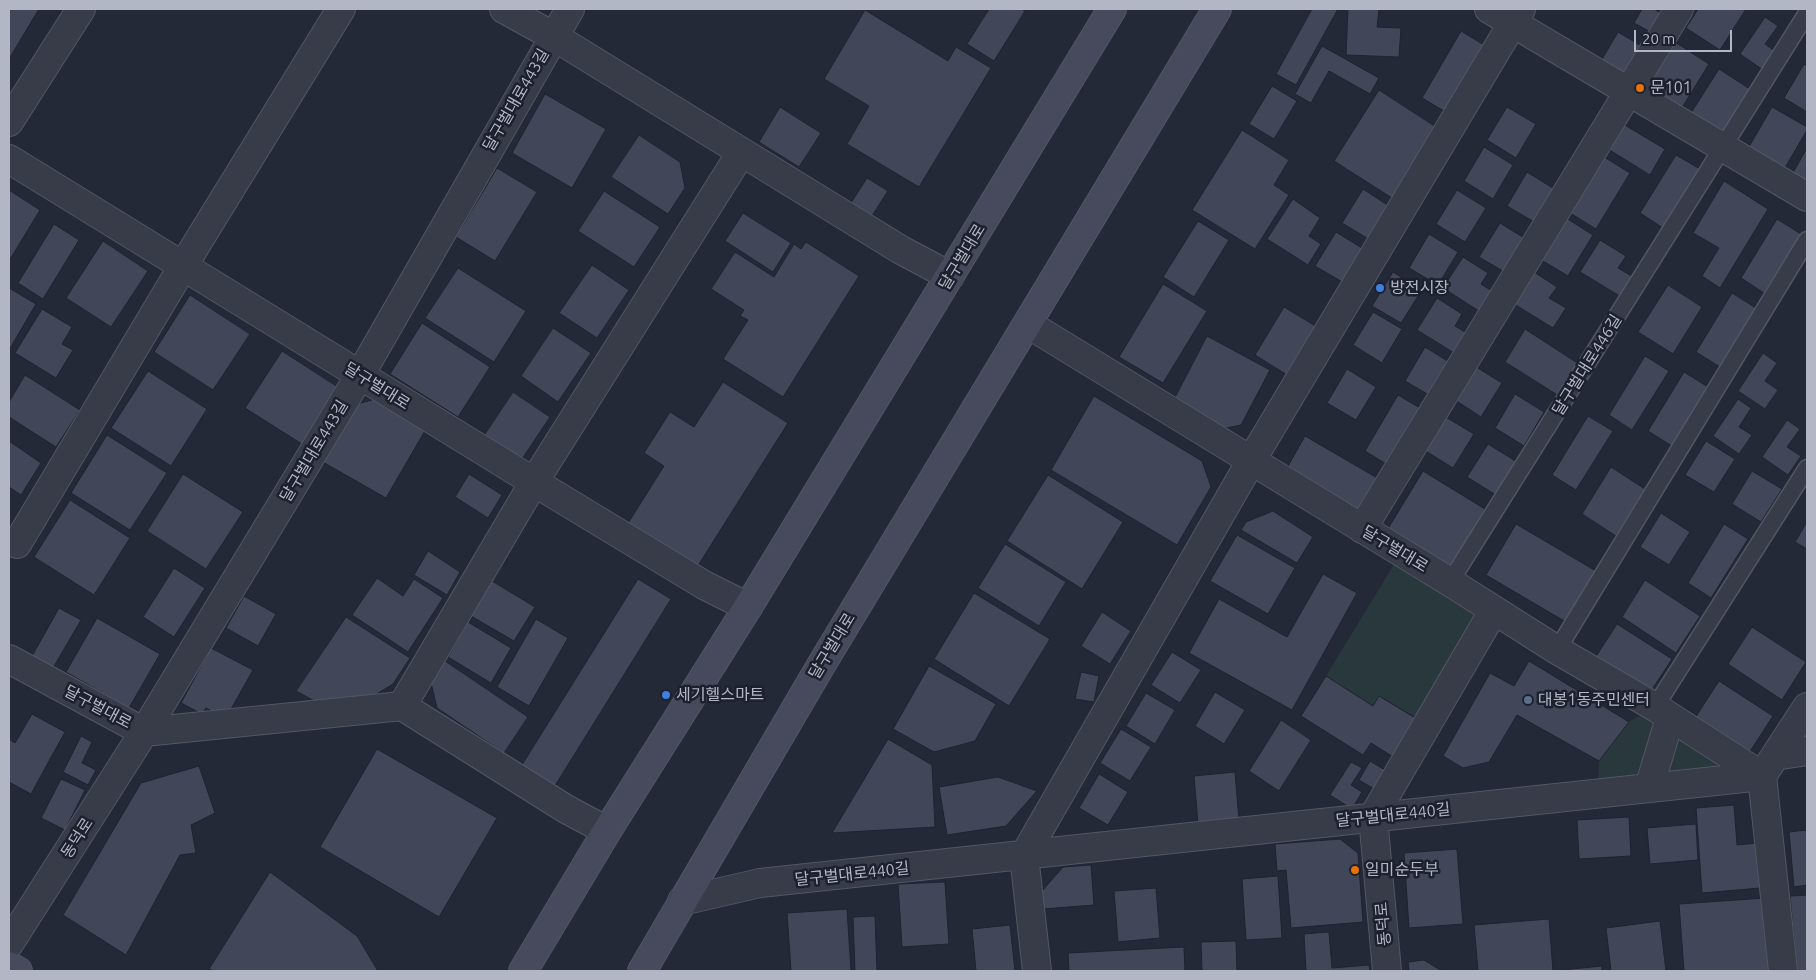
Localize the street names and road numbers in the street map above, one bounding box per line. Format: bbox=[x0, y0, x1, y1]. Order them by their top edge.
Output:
street label: 달구벌대로443길 bbox=[479, 45, 553, 155]
street label: 달구벌대로 bbox=[935, 221, 989, 293]
street label: 달구벌대로446길 bbox=[1548, 311, 1626, 419]
street label: 달구벌대로 bbox=[341, 358, 413, 414]
street label: 달구벌대로443길 bbox=[276, 397, 352, 505]
street label: 달구벌대로 bbox=[1359, 522, 1431, 576]
street label: 달구벌대로 bbox=[805, 610, 859, 682]
street label: 달구벌대로 bbox=[61, 681, 135, 733]
street label: 달구벌대로440길 bbox=[1335, 799, 1451, 831]
street label: 동덕로 bbox=[57, 814, 97, 862]
street label: 달구벌대로440길 bbox=[794, 858, 910, 890]
street label: 동덕로 bbox=[1372, 901, 1394, 947]

